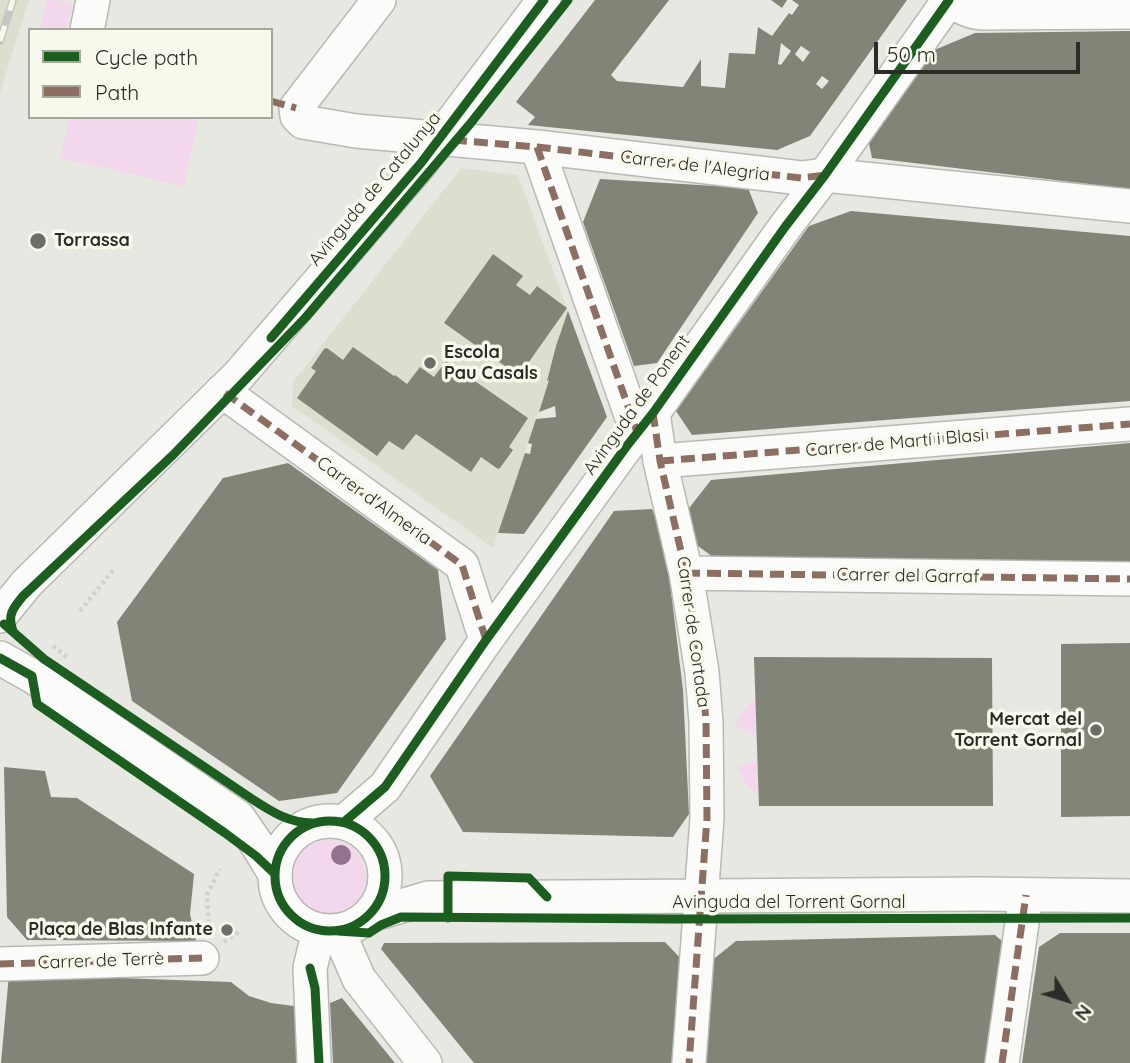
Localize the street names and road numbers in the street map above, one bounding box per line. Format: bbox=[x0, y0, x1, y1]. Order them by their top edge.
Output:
street label: Avinguda de Catalunya bbox=[304, 108, 446, 270]
street label: Carrer de l'Alegria bbox=[619, 146, 771, 186]
street label: Avinguda de Ponent bbox=[579, 331, 695, 479]
street label: Carrer de Martí i Blasi bbox=[805, 424, 985, 462]
street label: Carrer d'Almeria bbox=[312, 452, 436, 550]
street label: Carrer de Cortada bbox=[672, 555, 714, 709]
street label: Carrer del Garraf bbox=[836, 564, 980, 588]
street label: Avinguda del Torrent Gornal bbox=[672, 892, 906, 914]
street label: Carrer de Terrè bbox=[37, 948, 165, 974]

